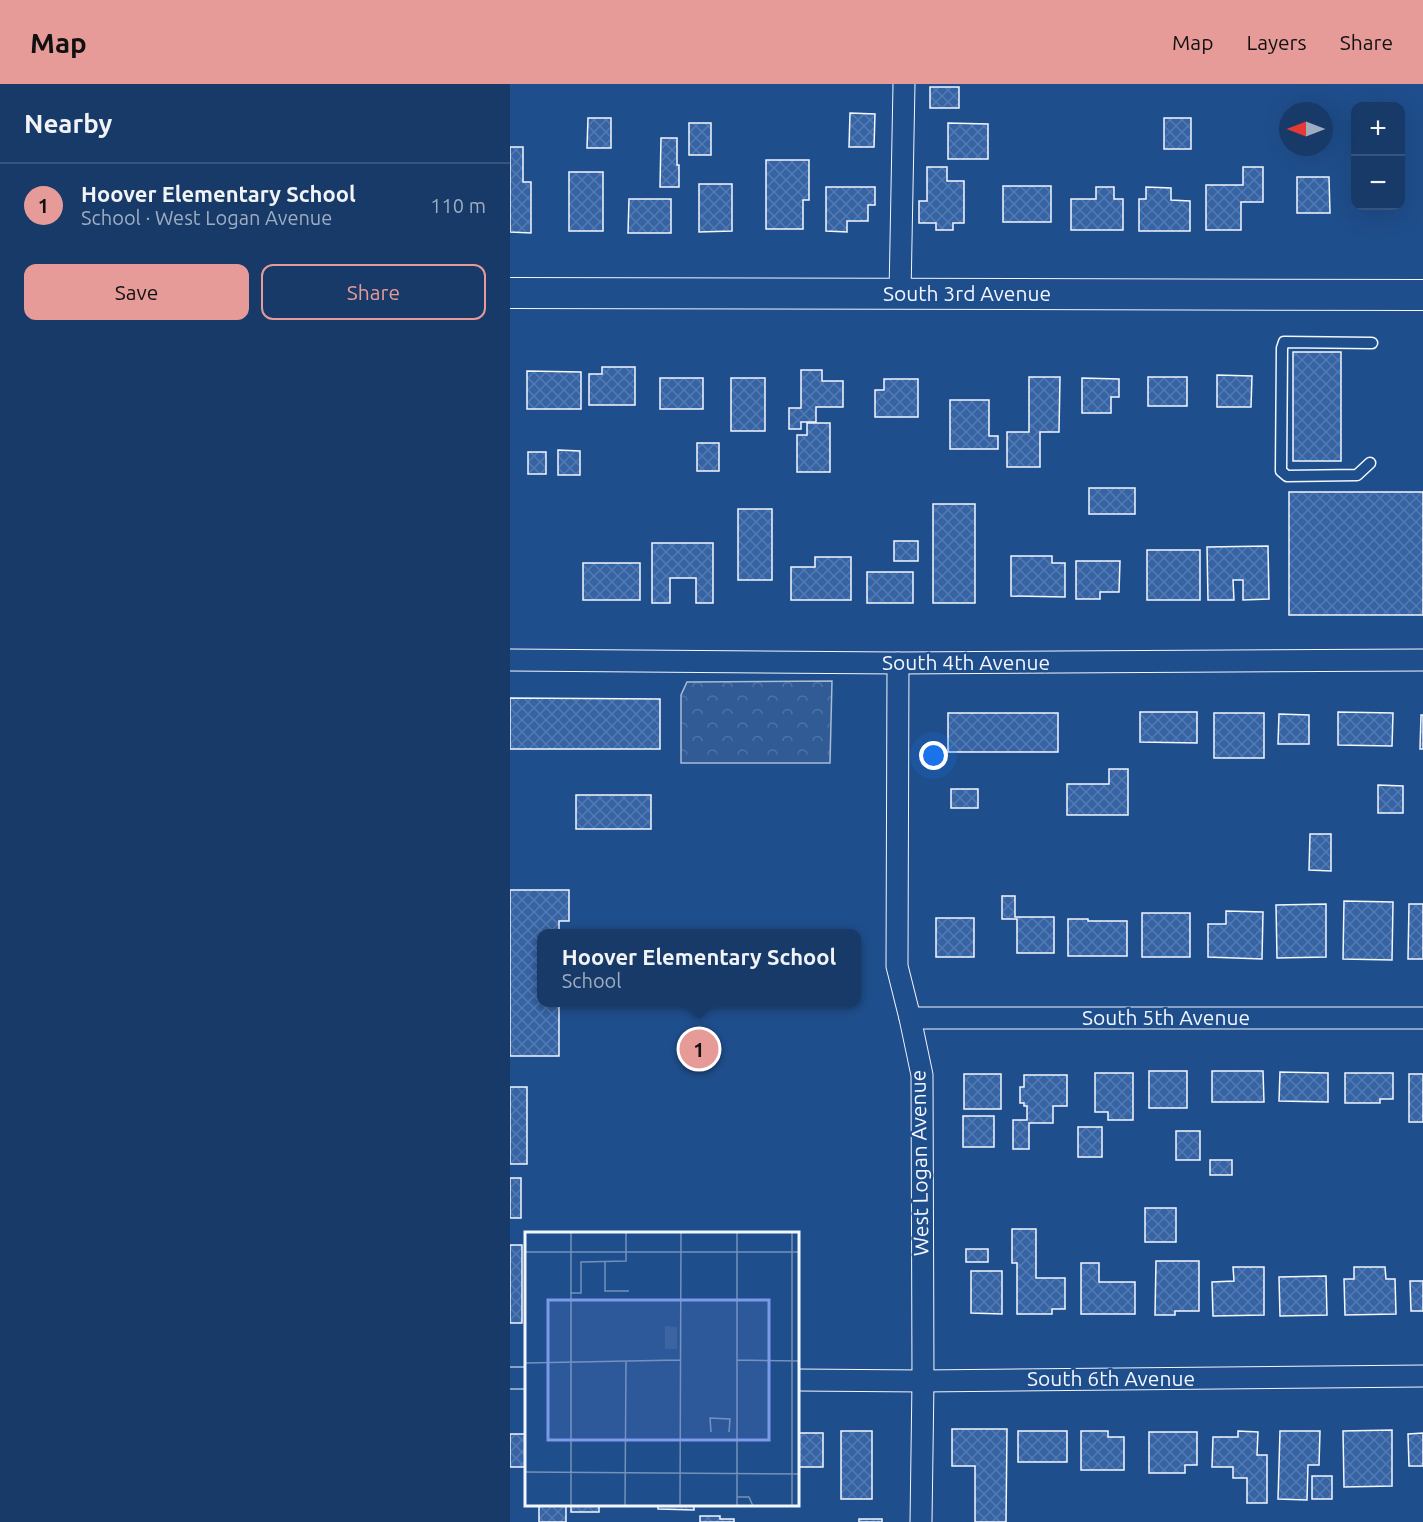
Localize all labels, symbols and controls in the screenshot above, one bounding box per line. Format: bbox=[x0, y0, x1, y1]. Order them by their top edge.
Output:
text: Map bbox=[30, 27, 87, 58]
text: Map bbox=[1172, 30, 1213, 54]
text: Layers bbox=[1246, 30, 1307, 54]
text: Share bbox=[1340, 30, 1393, 54]
north arrow bbox=[1279, 102, 1333, 156]
map controls bbox=[1351, 102, 1405, 210]
button: + bbox=[1351, 102, 1405, 156]
text: Nearby bbox=[24, 109, 112, 138]
button: − bbox=[1351, 156, 1405, 210]
text: Hoover Elementary School bbox=[81, 181, 356, 206]
text: 1 bbox=[38, 194, 49, 217]
text: 110 m bbox=[430, 194, 486, 217]
text: School · West Logan Avenue bbox=[81, 206, 332, 229]
button: Save bbox=[24, 264, 249, 320]
button: Share bbox=[261, 264, 486, 320]
street label: South 3rd Avenue bbox=[883, 281, 1051, 305]
street label: South 4th Avenue bbox=[882, 650, 1050, 674]
your location bbox=[919, 741, 948, 770]
popup bbox=[537, 929, 861, 1007]
text: Hoover Elementary School bbox=[562, 944, 836, 969]
text: School bbox=[562, 969, 622, 992]
street label: South 5th Avenue bbox=[1082, 1005, 1250, 1029]
pin: 1 bbox=[680, 1026, 718, 1072]
street label: West Logan Avenue bbox=[905, 1070, 933, 1256]
inset map bbox=[525, 1232, 800, 1507]
street label: South 6th Avenue bbox=[1027, 1366, 1195, 1390]

